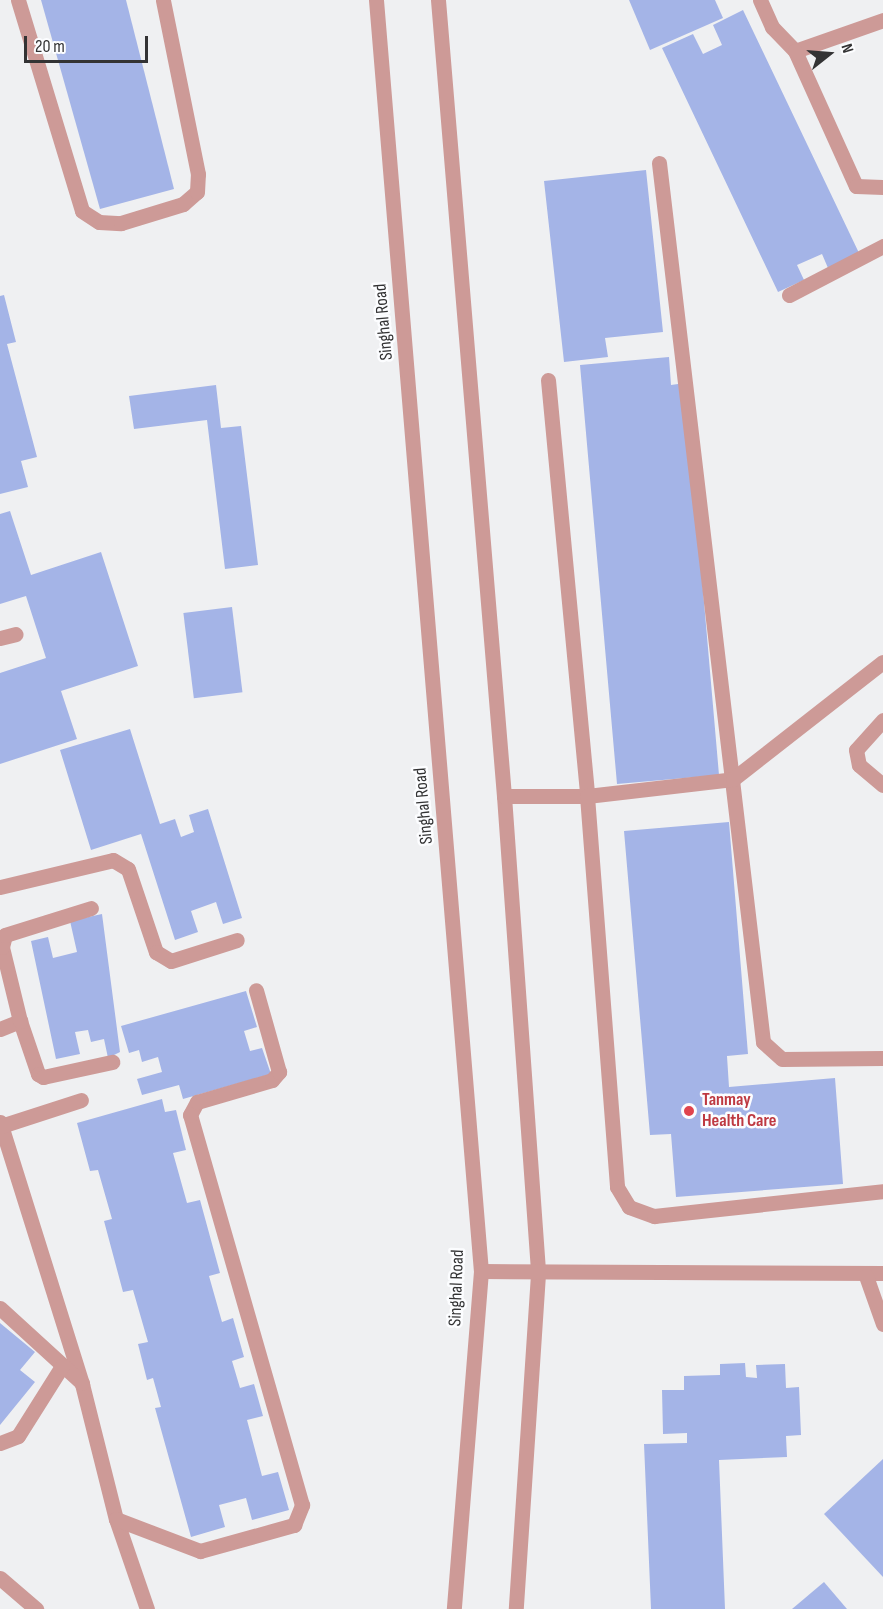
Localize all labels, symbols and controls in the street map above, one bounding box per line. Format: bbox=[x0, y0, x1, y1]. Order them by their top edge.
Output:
scale bar bbox=[27, 24, 152, 62]
north arrow bbox=[799, 24, 859, 84]
text: 20 m bbox=[35, 36, 65, 57]
text: N bbox=[836, 42, 857, 55]
street label: Singhal Road bbox=[370, 283, 398, 361]
street label: Singhal Road bbox=[410, 767, 438, 845]
place label: Tanmay Health Care bbox=[702, 1090, 777, 1132]
marker: Tanmay Health Care bbox=[680, 1102, 698, 1120]
street label: Singhal Road bbox=[445, 1249, 469, 1327]

